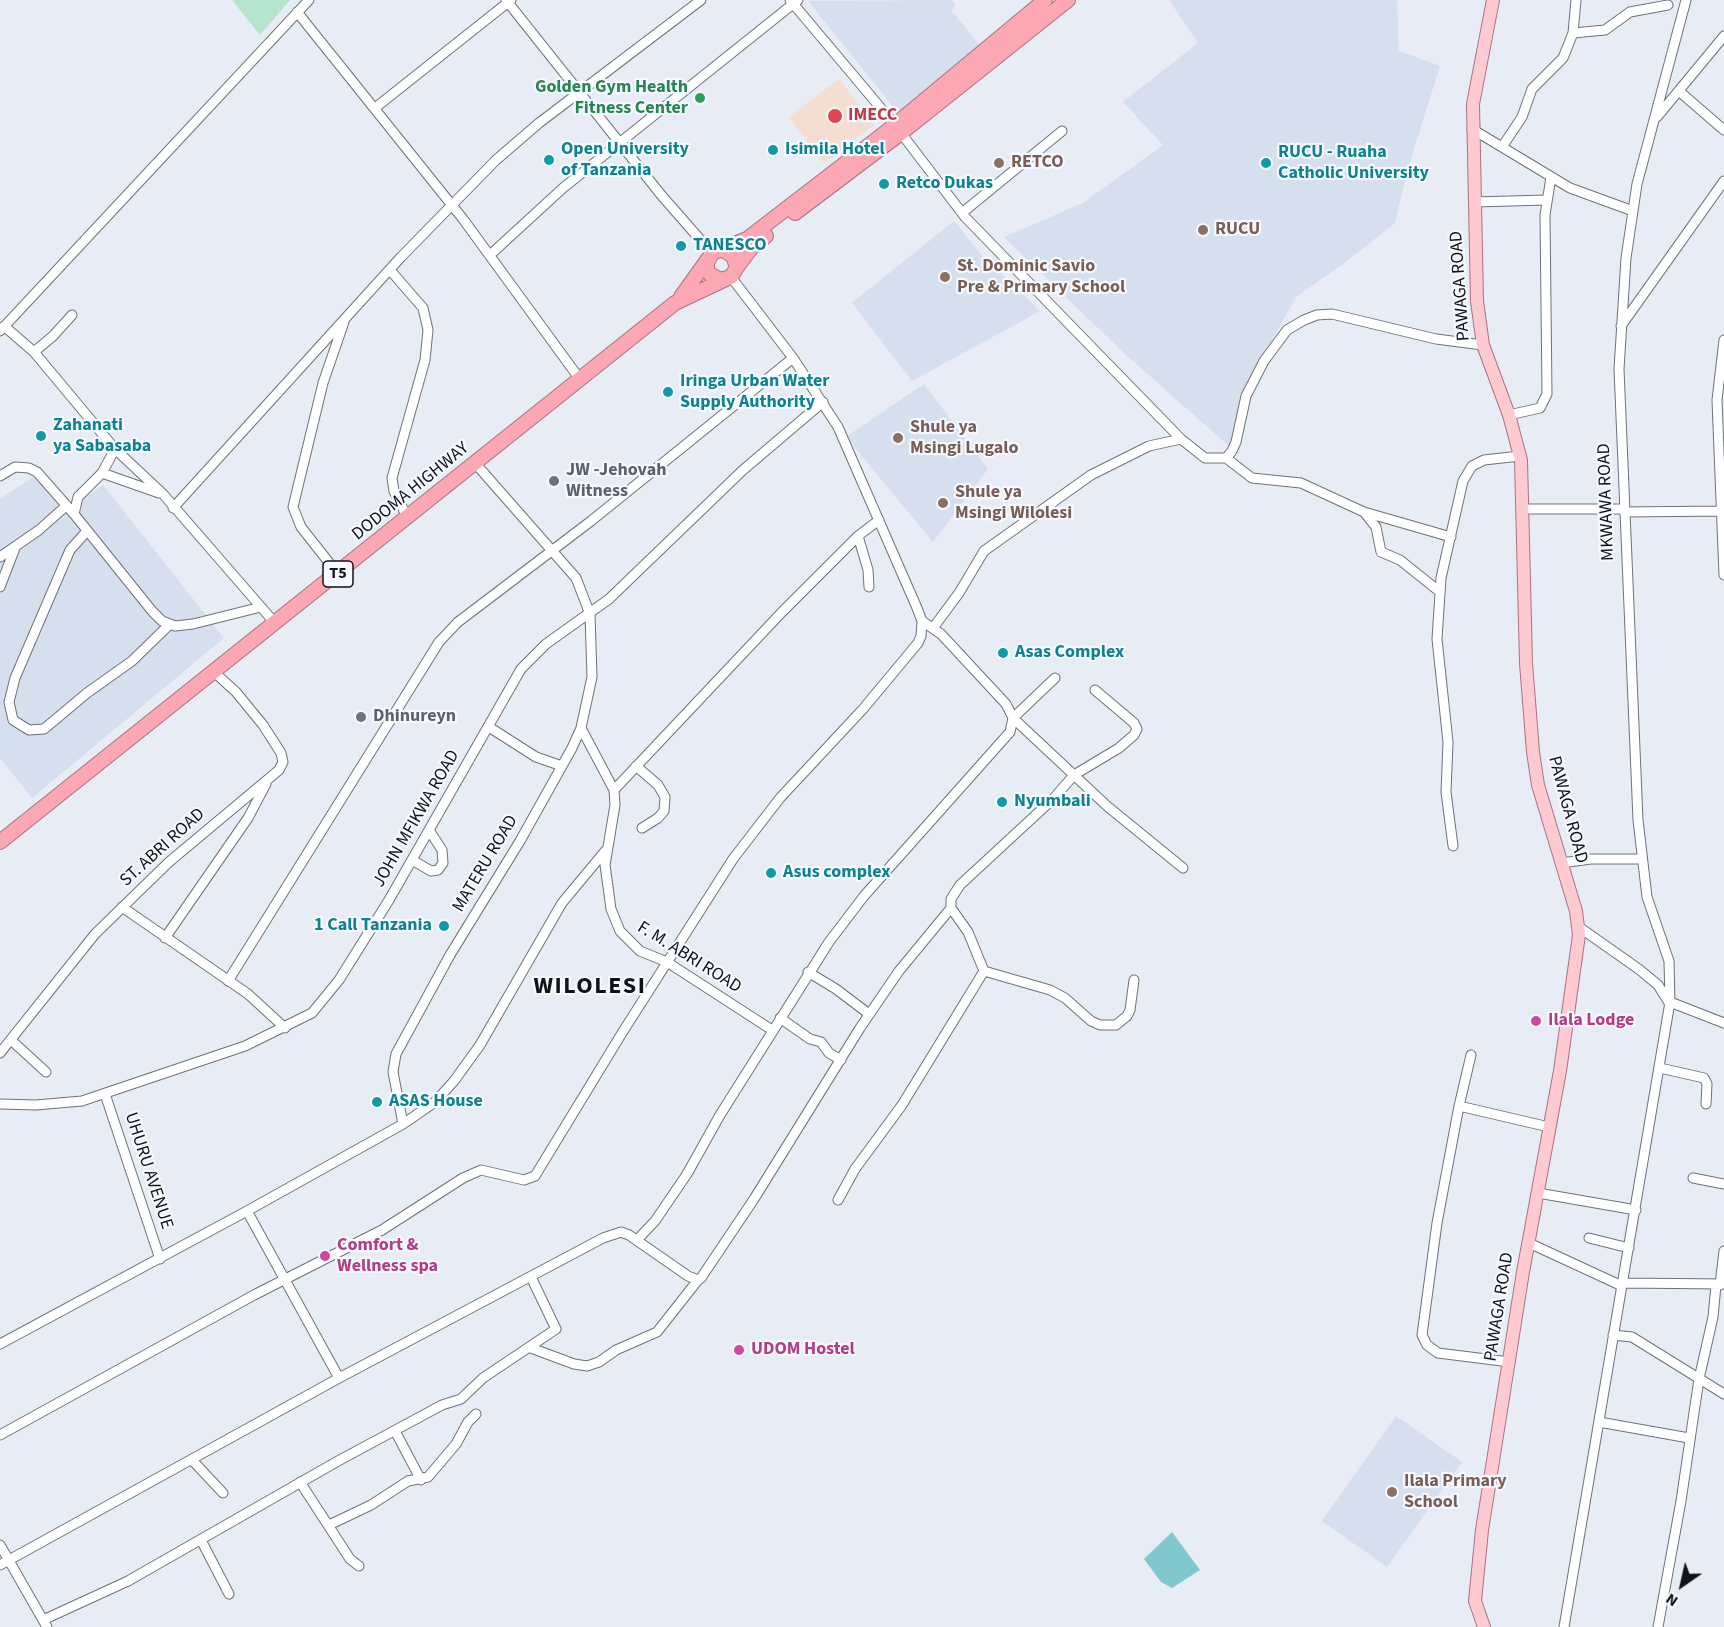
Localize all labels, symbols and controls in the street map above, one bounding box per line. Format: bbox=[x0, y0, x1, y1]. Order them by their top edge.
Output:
place label: Golden Gym Health Fitness Center bbox=[535, 77, 688, 119]
marker: Golden Gym Health Fitness Center bbox=[693, 91, 707, 105]
place label: IMECC bbox=[848, 105, 897, 127]
marker: IMECC bbox=[826, 107, 844, 125]
place label: Open University of Tanzania bbox=[561, 139, 689, 182]
place label: Isimila Hotel bbox=[785, 139, 885, 161]
place label: RUCU - Ruaha Catholic University bbox=[1278, 142, 1429, 184]
marker: Isimila Hotel bbox=[766, 143, 780, 157]
place label: RETCO bbox=[1011, 152, 1064, 174]
marker: Open University of Tanzania bbox=[542, 153, 556, 167]
marker: RETCO bbox=[992, 156, 1006, 170]
marker: RUCU - Ruaha Catholic University bbox=[1259, 156, 1273, 170]
place label: Retco Dukas bbox=[896, 173, 993, 195]
marker: Retco Dukas bbox=[877, 177, 891, 191]
place label: RUCU bbox=[1215, 219, 1260, 241]
marker: RUCU bbox=[1196, 223, 1210, 237]
street label: PAWAGA ROAD bbox=[1446, 230, 1476, 342]
place label: TANESCO bbox=[693, 235, 767, 257]
marker: TANESCO bbox=[674, 239, 688, 253]
place label: St. Dominic Savio Pre & Primary School bbox=[957, 256, 1125, 298]
marker: St. Dominic Savio Pre & Primary School bbox=[938, 270, 952, 284]
place label: Iringa Urban Water Supply Authority bbox=[680, 371, 829, 413]
marker: Iringa Urban Water Supply Authority bbox=[661, 385, 675, 399]
place label: Zahanati ya Sabasaba bbox=[53, 415, 151, 458]
place label: Shule ya Msingi Lugalo bbox=[910, 417, 1018, 460]
marker: Zahanati ya Sabasaba bbox=[34, 429, 48, 443]
marker: Shule ya Msingi Lugalo bbox=[891, 431, 905, 445]
street label: DODOMA HIGHWAY bbox=[348, 438, 474, 546]
street label: MKWAWA ROAD bbox=[1594, 443, 1620, 561]
place label: JW -Jehovah Witness bbox=[566, 460, 666, 502]
marker: JW -Jehovah Witness bbox=[547, 474, 561, 488]
place label: Shule ya Msingi Wilolesi bbox=[955, 482, 1072, 524]
marker: Shule ya Msingi Wilolesi bbox=[936, 496, 950, 510]
road number: T5 bbox=[323, 561, 353, 587]
place label: Asas Complex bbox=[1015, 642, 1124, 664]
marker: Asas Complex bbox=[996, 646, 1010, 660]
place label: Dhinureyn bbox=[373, 706, 456, 728]
marker: Dhinureyn bbox=[354, 710, 368, 724]
street label: JOHN MFIKWA ROAD bbox=[369, 747, 465, 891]
street label: PAWAGA ROAD bbox=[1542, 754, 1592, 866]
place label: Nyumbali bbox=[1014, 791, 1091, 813]
marker: Nyumbali bbox=[995, 795, 1009, 809]
street label: ST. ABRI ROAD bbox=[116, 804, 210, 892]
street label: MATERU ROAD bbox=[449, 812, 523, 916]
place label: Asus complex bbox=[783, 862, 890, 884]
marker: Asus complex bbox=[764, 866, 778, 880]
place label: 1 Call Tanzania bbox=[314, 915, 432, 937]
street label: F. M. ABRI ROAD bbox=[633, 917, 745, 999]
marker: 1 Call Tanzania bbox=[437, 919, 451, 933]
district label: WILOLESI bbox=[534, 974, 646, 1002]
place label: Ilala Lodge bbox=[1548, 1010, 1634, 1032]
marker: Ilala Lodge bbox=[1529, 1014, 1543, 1028]
place label: ASAS House bbox=[389, 1091, 483, 1113]
marker: ASAS House bbox=[370, 1095, 384, 1109]
street label: UHURU AVENUE bbox=[119, 1110, 177, 1232]
place label: Comfort & Wellness spa bbox=[337, 1235, 438, 1278]
marker: Comfort & Wellness spa bbox=[318, 1249, 332, 1263]
street label: PAWAGA ROAD bbox=[1481, 1251, 1519, 1363]
place label: UDOM Hostel bbox=[751, 1339, 855, 1361]
marker: UDOM Hostel bbox=[732, 1343, 746, 1357]
place label: Ilala Primary School bbox=[1404, 1471, 1507, 1514]
marker: Ilala Primary School bbox=[1385, 1485, 1399, 1499]
north arrow bbox=[1652, 1555, 1712, 1615]
text: N bbox=[1661, 1588, 1683, 1612]

